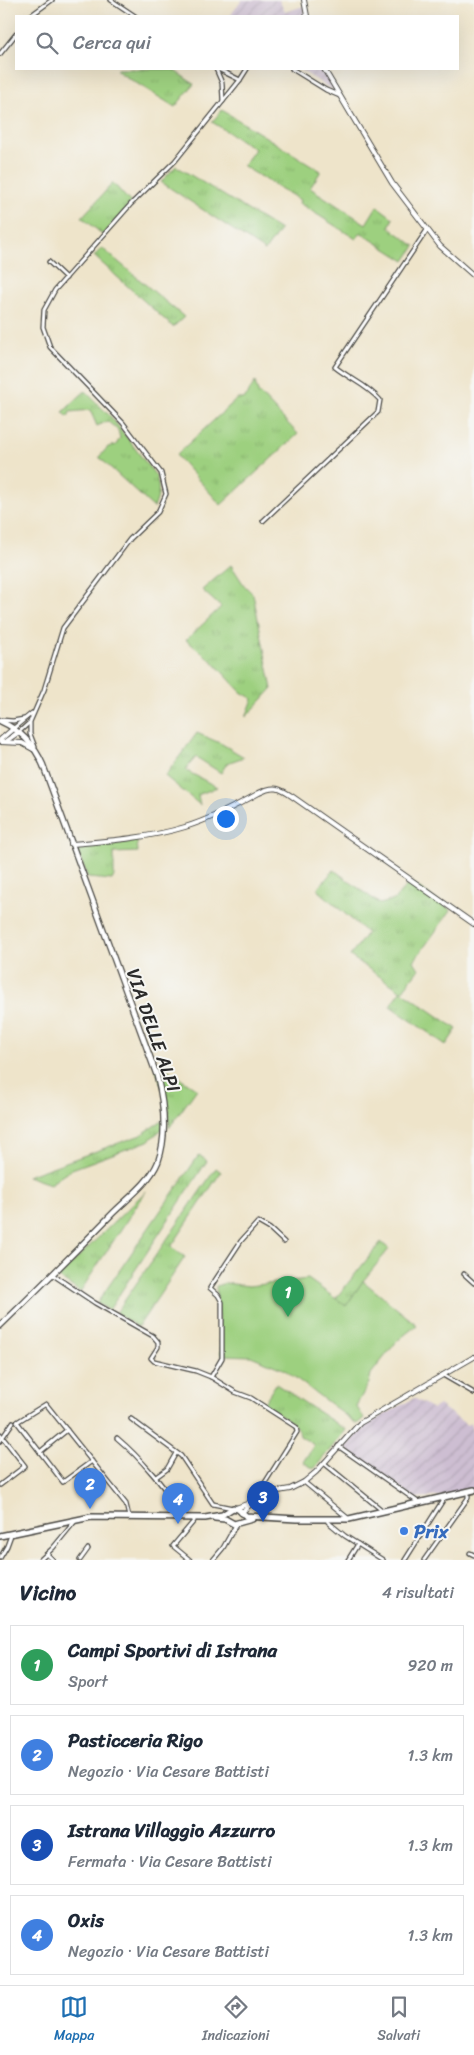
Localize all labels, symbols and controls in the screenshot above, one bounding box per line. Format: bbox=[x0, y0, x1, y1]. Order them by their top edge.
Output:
search box bbox=[15, 15, 459, 70]
text: Cerca qui bbox=[73, 26, 151, 59]
icon: search bbox=[33, 29, 61, 57]
your location bbox=[213, 806, 239, 832]
street label: VIA DELLE ALPI bbox=[117, 964, 190, 1097]
pin: 1 bbox=[272, 1276, 304, 1317]
pin: 2 bbox=[74, 1468, 106, 1509]
pin: 3 bbox=[247, 1481, 279, 1522]
pin: 4 bbox=[162, 1483, 194, 1524]
place label: Prix bbox=[414, 1515, 450, 1548]
marker: Prix bbox=[398, 1525, 410, 1537]
text: Vicino bbox=[20, 1574, 76, 1612]
text: 4 risultati bbox=[382, 1578, 454, 1607]
text: Campi Sportivi di Istrana bbox=[68, 1634, 277, 1667]
text: 1 bbox=[34, 1651, 40, 1680]
text: 920 m bbox=[407, 1651, 453, 1680]
text: Sport bbox=[68, 1667, 108, 1696]
text: Pasticceria Rigo bbox=[68, 1724, 203, 1757]
text: 2 bbox=[32, 1741, 42, 1770]
text: 1.3 km bbox=[408, 1741, 453, 1770]
text: Negozio · Via Cesare Battisti bbox=[68, 1757, 269, 1786]
text: Istrana Villaggio Azzurro bbox=[68, 1814, 275, 1847]
text: 3 bbox=[33, 1831, 41, 1860]
text: 1.3 km bbox=[408, 1831, 453, 1860]
text: Fermata · Via Cesare Battisti bbox=[68, 1847, 272, 1876]
text: Oxis bbox=[68, 1904, 104, 1937]
text: 4 bbox=[32, 1921, 42, 1950]
text: 1.3 km bbox=[408, 1921, 453, 1950]
text: Negozio · Via Cesare Battisti bbox=[68, 1937, 269, 1966]
tab: Mappa bbox=[54, 1993, 94, 2048]
tab: Indicazioni bbox=[202, 1993, 269, 2048]
tab: Salvati bbox=[377, 1993, 420, 2048]

